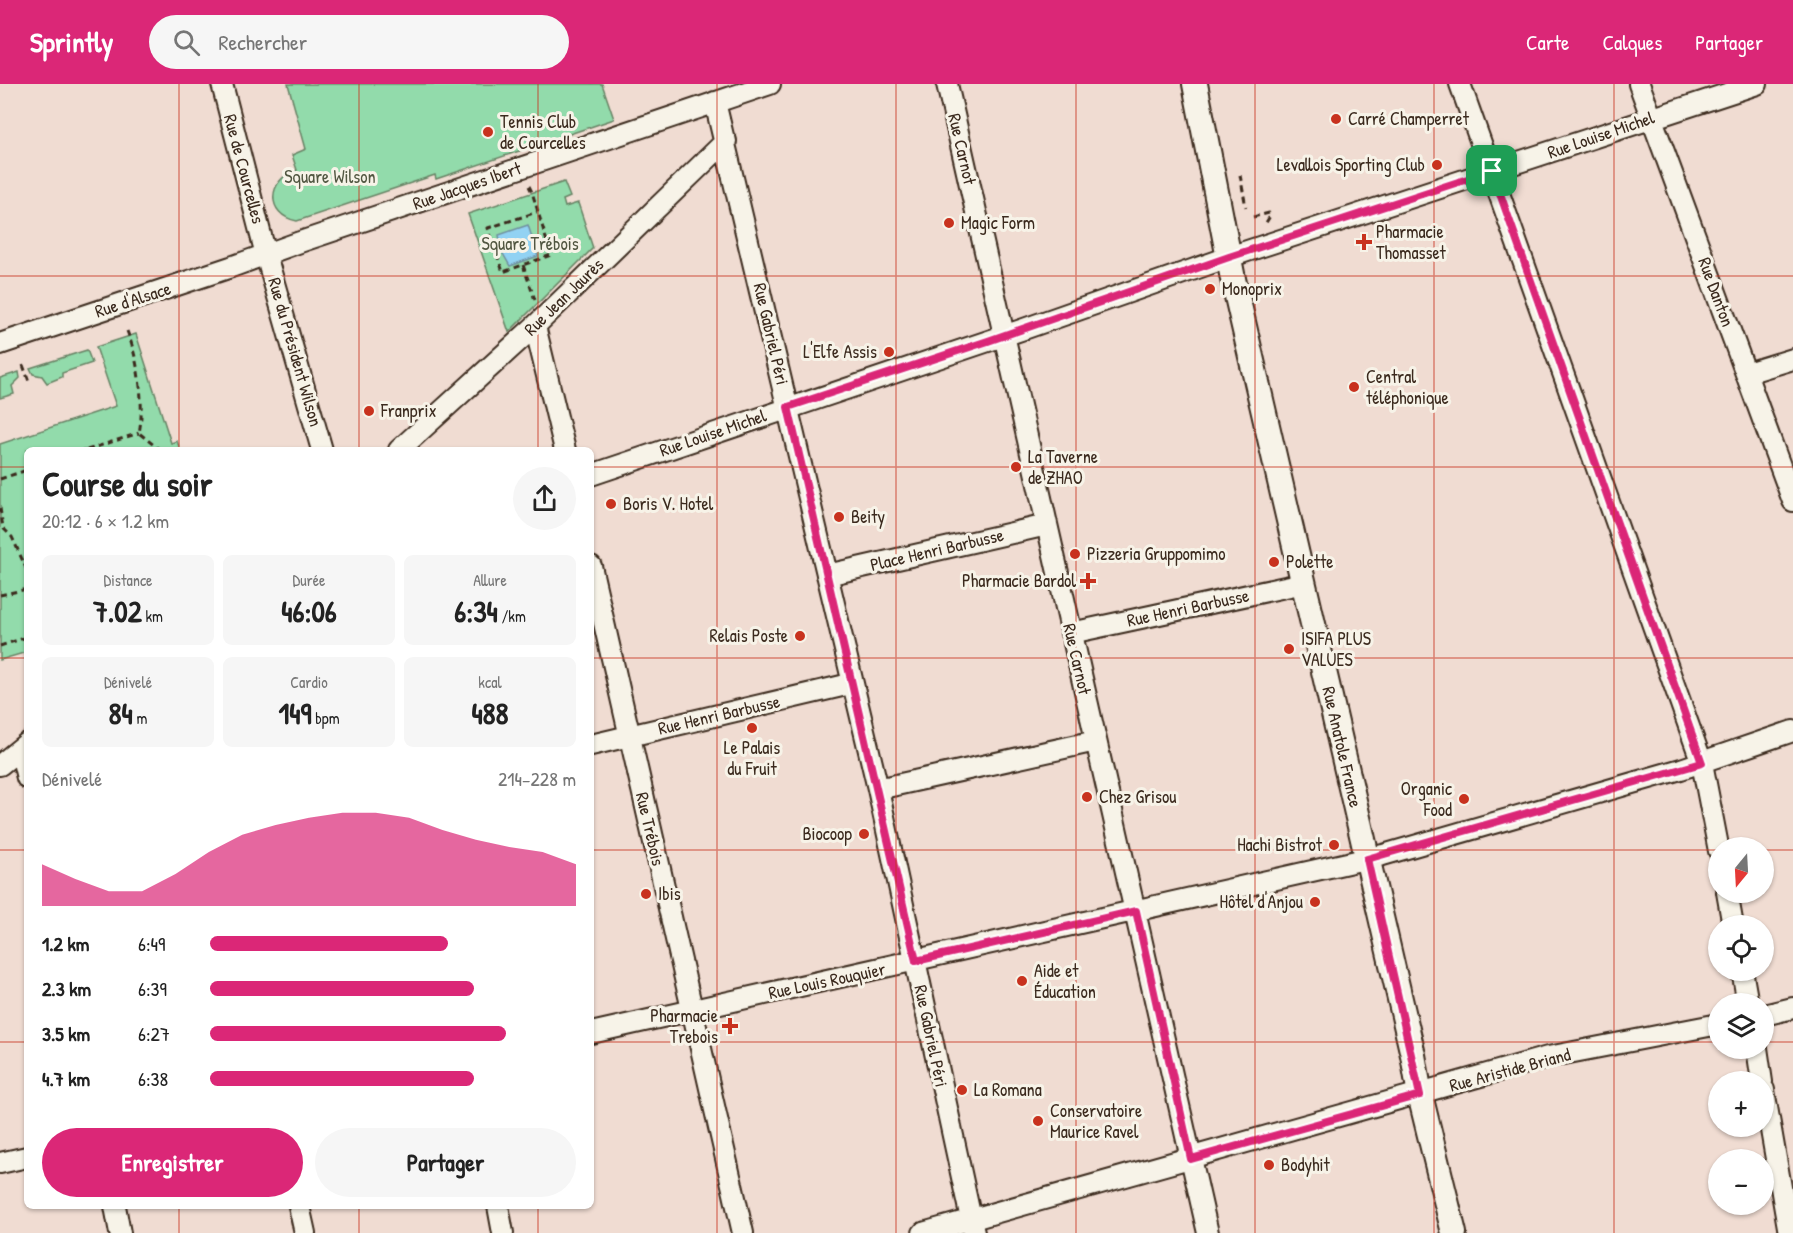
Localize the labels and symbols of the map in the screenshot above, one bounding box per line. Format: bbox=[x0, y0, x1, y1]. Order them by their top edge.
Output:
street label: Rue Louise Michel bbox=[1544, 105, 1658, 164]
place label: Carré Champerret bbox=[1348, 106, 1470, 131]
place label: Tennis Club de Courcelles bbox=[500, 109, 586, 155]
street label: Rue de Courcelles bbox=[218, 111, 271, 226]
street label: Rue Carnot bbox=[942, 111, 983, 188]
marker: Carré Champerret bbox=[1329, 112, 1343, 126]
marker: Tennis Club de Courcelles bbox=[481, 125, 495, 139]
pin bbox=[1466, 145, 1517, 196]
place label: Levallois Sporting Club bbox=[1277, 152, 1425, 177]
street label: Rue Jacques Ibert bbox=[409, 155, 525, 216]
marker: Levallois Sporting Club bbox=[1430, 158, 1444, 172]
park label: Square Wilson bbox=[284, 164, 376, 189]
place label: Magic Form bbox=[961, 210, 1035, 235]
marker: Magic Form bbox=[942, 216, 956, 230]
place label: Pharmacie Thomasset bbox=[1376, 219, 1447, 265]
park label: Square Trébois bbox=[481, 231, 579, 256]
marker: Pharmacie Thomasset bbox=[1357, 235, 1371, 249]
street label: Rue Jean Jaurès bbox=[518, 252, 609, 341]
street label: Rue Danton bbox=[1692, 254, 1741, 330]
street label: Rue du Président Wilson bbox=[262, 275, 329, 429]
street label: Rue d'Alsace bbox=[92, 276, 174, 324]
place label: Monoprix bbox=[1222, 276, 1282, 301]
street label: Rue Gabriel Péri bbox=[748, 281, 795, 387]
marker: Monoprix bbox=[1203, 282, 1217, 296]
place label: L'Elfe Assis bbox=[803, 339, 877, 364]
marker: L'Elfe Assis bbox=[882, 345, 896, 359]
place label: Central téléphonique bbox=[1366, 364, 1449, 410]
marker: Central téléphonique bbox=[1347, 380, 1361, 394]
place label: Franprix bbox=[380, 398, 437, 423]
street label: Rue Louise Michel bbox=[656, 403, 770, 462]
marker: Franprix bbox=[362, 404, 376, 418]
place label: La Taverne de ZHAO bbox=[1028, 444, 1098, 490]
marker: La Taverne de ZHAO bbox=[1009, 460, 1023, 474]
place label: Boris V. Hotel bbox=[623, 491, 714, 516]
marker: Boris V. Hotel bbox=[604, 497, 618, 511]
place label: Beity bbox=[851, 504, 886, 529]
marker: Beity bbox=[832, 510, 846, 524]
street label: Place Henri Barbusse bbox=[868, 522, 1006, 577]
place label: Pizzeria Gruppomimo bbox=[1087, 541, 1226, 566]
marker: Pizzeria Gruppomimo bbox=[1068, 547, 1082, 561]
place label: Polette bbox=[1286, 549, 1333, 574]
marker: Polette bbox=[1267, 555, 1281, 569]
place label: Pharmacie Bardol bbox=[962, 568, 1076, 593]
marker: Pharmacie Bardol bbox=[1081, 574, 1095, 588]
street label: Rue Henri Barbusse bbox=[1125, 582, 1251, 633]
street label: Rue Carnot bbox=[1057, 621, 1098, 698]
place label: Relais Poste bbox=[710, 623, 788, 648]
place label: ISIFA PLUS VALUES bbox=[1301, 626, 1371, 672]
marker: Relais Poste bbox=[793, 629, 807, 643]
marker: ISIFA PLUS VALUES bbox=[1282, 642, 1296, 656]
street label: Rue Anatole France bbox=[1316, 684, 1369, 810]
street label: Rue Henri Barbusse bbox=[656, 688, 782, 741]
marker: Le Palais du Fruit bbox=[745, 721, 759, 735]
place label: Le Palais du Fruit bbox=[724, 735, 780, 781]
place label: Organic Food bbox=[1401, 776, 1452, 822]
place label: Chez Grisou bbox=[1099, 784, 1176, 809]
street label: Rue Trébois bbox=[630, 790, 671, 868]
marker: Chez Grisou bbox=[1080, 790, 1094, 804]
marker: Organic Food bbox=[1457, 792, 1471, 806]
place label: Biocoop bbox=[802, 821, 852, 846]
marker: Biocoop bbox=[857, 827, 871, 841]
place label: Hachi Bistrot bbox=[1237, 832, 1323, 857]
north arrow bbox=[1708, 837, 1774, 903]
marker: Hachi Bistrot bbox=[1327, 838, 1341, 852]
place label: Ibis bbox=[658, 881, 681, 906]
marker: Ibis bbox=[639, 887, 653, 901]
place label: Hôtel d'Anjou bbox=[1219, 889, 1303, 914]
marker: Hôtel d'Anjou bbox=[1308, 895, 1322, 909]
street label: Rue Louis Rouquier bbox=[766, 956, 888, 1005]
place label: Aide et Éducation bbox=[1034, 958, 1096, 1004]
marker: Aide et Éducation bbox=[1015, 974, 1029, 988]
street label: Rue Gabriel Péri bbox=[908, 983, 954, 1089]
place label: Pharmacie Trebois bbox=[650, 1003, 718, 1049]
marker: Pharmacie Trebois bbox=[723, 1019, 737, 1033]
street label: Rue Aristide Briand bbox=[1447, 1041, 1573, 1098]
place label: La Romana bbox=[974, 1077, 1042, 1102]
marker: La Romana bbox=[955, 1083, 969, 1097]
place label: Conservatoire Maurice Ravel bbox=[1050, 1098, 1142, 1144]
marker: Conservatoire Maurice Ravel bbox=[1031, 1114, 1045, 1128]
place label: Bodyhit bbox=[1281, 1152, 1331, 1177]
marker: Bodyhit bbox=[1262, 1158, 1276, 1172]

